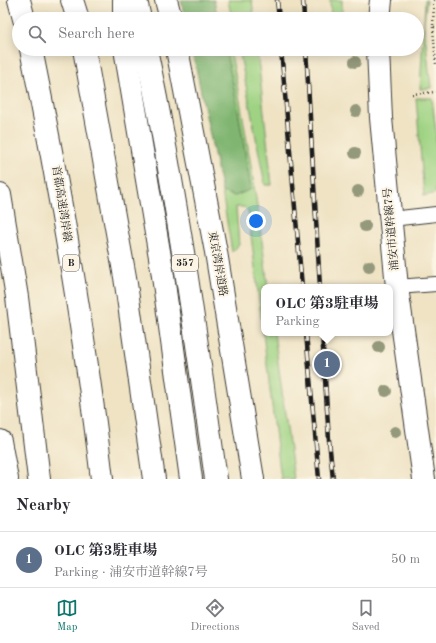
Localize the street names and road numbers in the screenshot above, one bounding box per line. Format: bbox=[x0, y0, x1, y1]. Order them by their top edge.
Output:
street label: 首都高速湾岸線 bbox=[50, 165, 74, 243]
street label: 浦安市道幹線7号 bbox=[381, 187, 401, 271]
street label: 東京湾岸道路 bbox=[206, 230, 230, 297]
road number: B bbox=[63, 255, 79, 271]
road number: 357 bbox=[172, 255, 198, 271]

